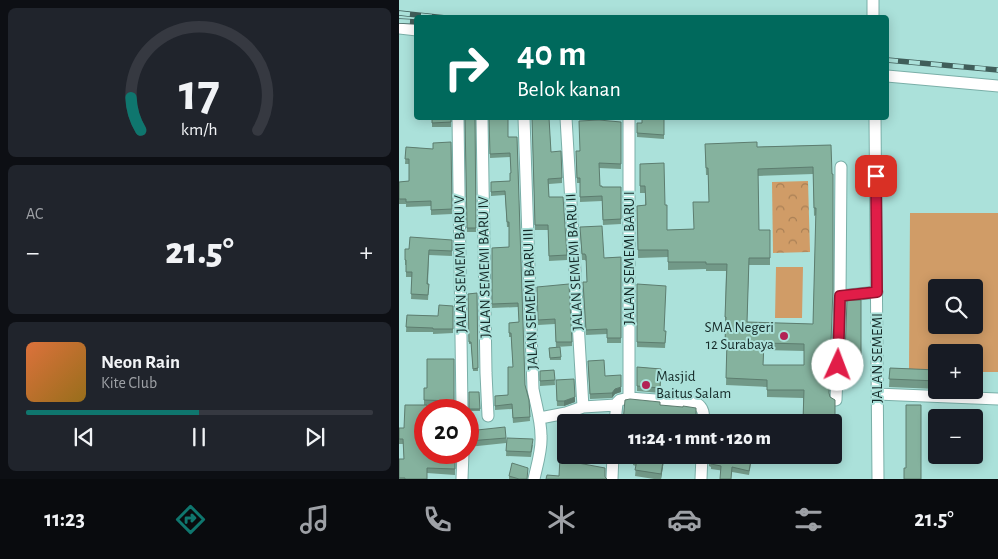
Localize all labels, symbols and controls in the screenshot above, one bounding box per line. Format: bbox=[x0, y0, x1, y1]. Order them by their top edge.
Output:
icon: right bbox=[434, 35, 499, 100]
text: 40 m bbox=[517, 37, 586, 72]
text: 17 bbox=[179, 67, 220, 119]
text: Belok kanan bbox=[517, 78, 621, 100]
text: km/h bbox=[181, 121, 218, 139]
pin bbox=[855, 155, 897, 197]
icon: arrive bbox=[862, 162, 890, 190]
street label: JALAN SEMEMI BARU I bbox=[622, 191, 637, 325]
street label: JALAN SEMEMI BARU II bbox=[563, 193, 586, 331]
street label: JALAN SEMEMI BARU V bbox=[452, 194, 469, 333]
street label: JALAN SEMEMI BARU IV bbox=[476, 196, 493, 338]
text: AC bbox=[26, 206, 43, 222]
street label: JALAN SEMEMI BARU III bbox=[521, 228, 540, 370]
text: 21.5° bbox=[165, 233, 234, 271]
text: − bbox=[26, 239, 39, 267]
text: + bbox=[360, 239, 373, 267]
map controls bbox=[928, 279, 983, 464]
button: search bbox=[928, 279, 983, 334]
street label: JALAN SEMEMI bbox=[870, 313, 885, 403]
place label: SMA Negeri 12 Surabaya bbox=[705, 320, 774, 352]
marker: SMA Negeri 12 Surabaya bbox=[778, 330, 790, 342]
position arrow bbox=[811, 338, 863, 390]
button: + bbox=[928, 344, 983, 399]
text: Neon Rain bbox=[101, 353, 180, 372]
place label: Masjid Baitus Salam bbox=[656, 369, 731, 401]
text: Kite Club bbox=[101, 375, 157, 391]
marker: Masjid Baitus Salam bbox=[640, 379, 652, 391]
speed limit sign: 20 bbox=[414, 399, 479, 464]
button: − bbox=[928, 409, 983, 464]
icon: previous bbox=[70, 423, 98, 451]
icon: pause bbox=[185, 423, 213, 451]
icon: next bbox=[301, 423, 329, 451]
text: 11:24 · 1 mnt · 120 m bbox=[628, 429, 771, 448]
icon: directions bbox=[173, 502, 208, 537]
icon: music bbox=[297, 502, 332, 537]
icon: phone bbox=[420, 502, 455, 537]
icon: climate bbox=[544, 502, 579, 537]
icon: car bbox=[667, 502, 702, 537]
icon: filters bbox=[791, 502, 826, 537]
text: 11:23 bbox=[44, 508, 85, 530]
text: 21.5° bbox=[914, 508, 954, 530]

